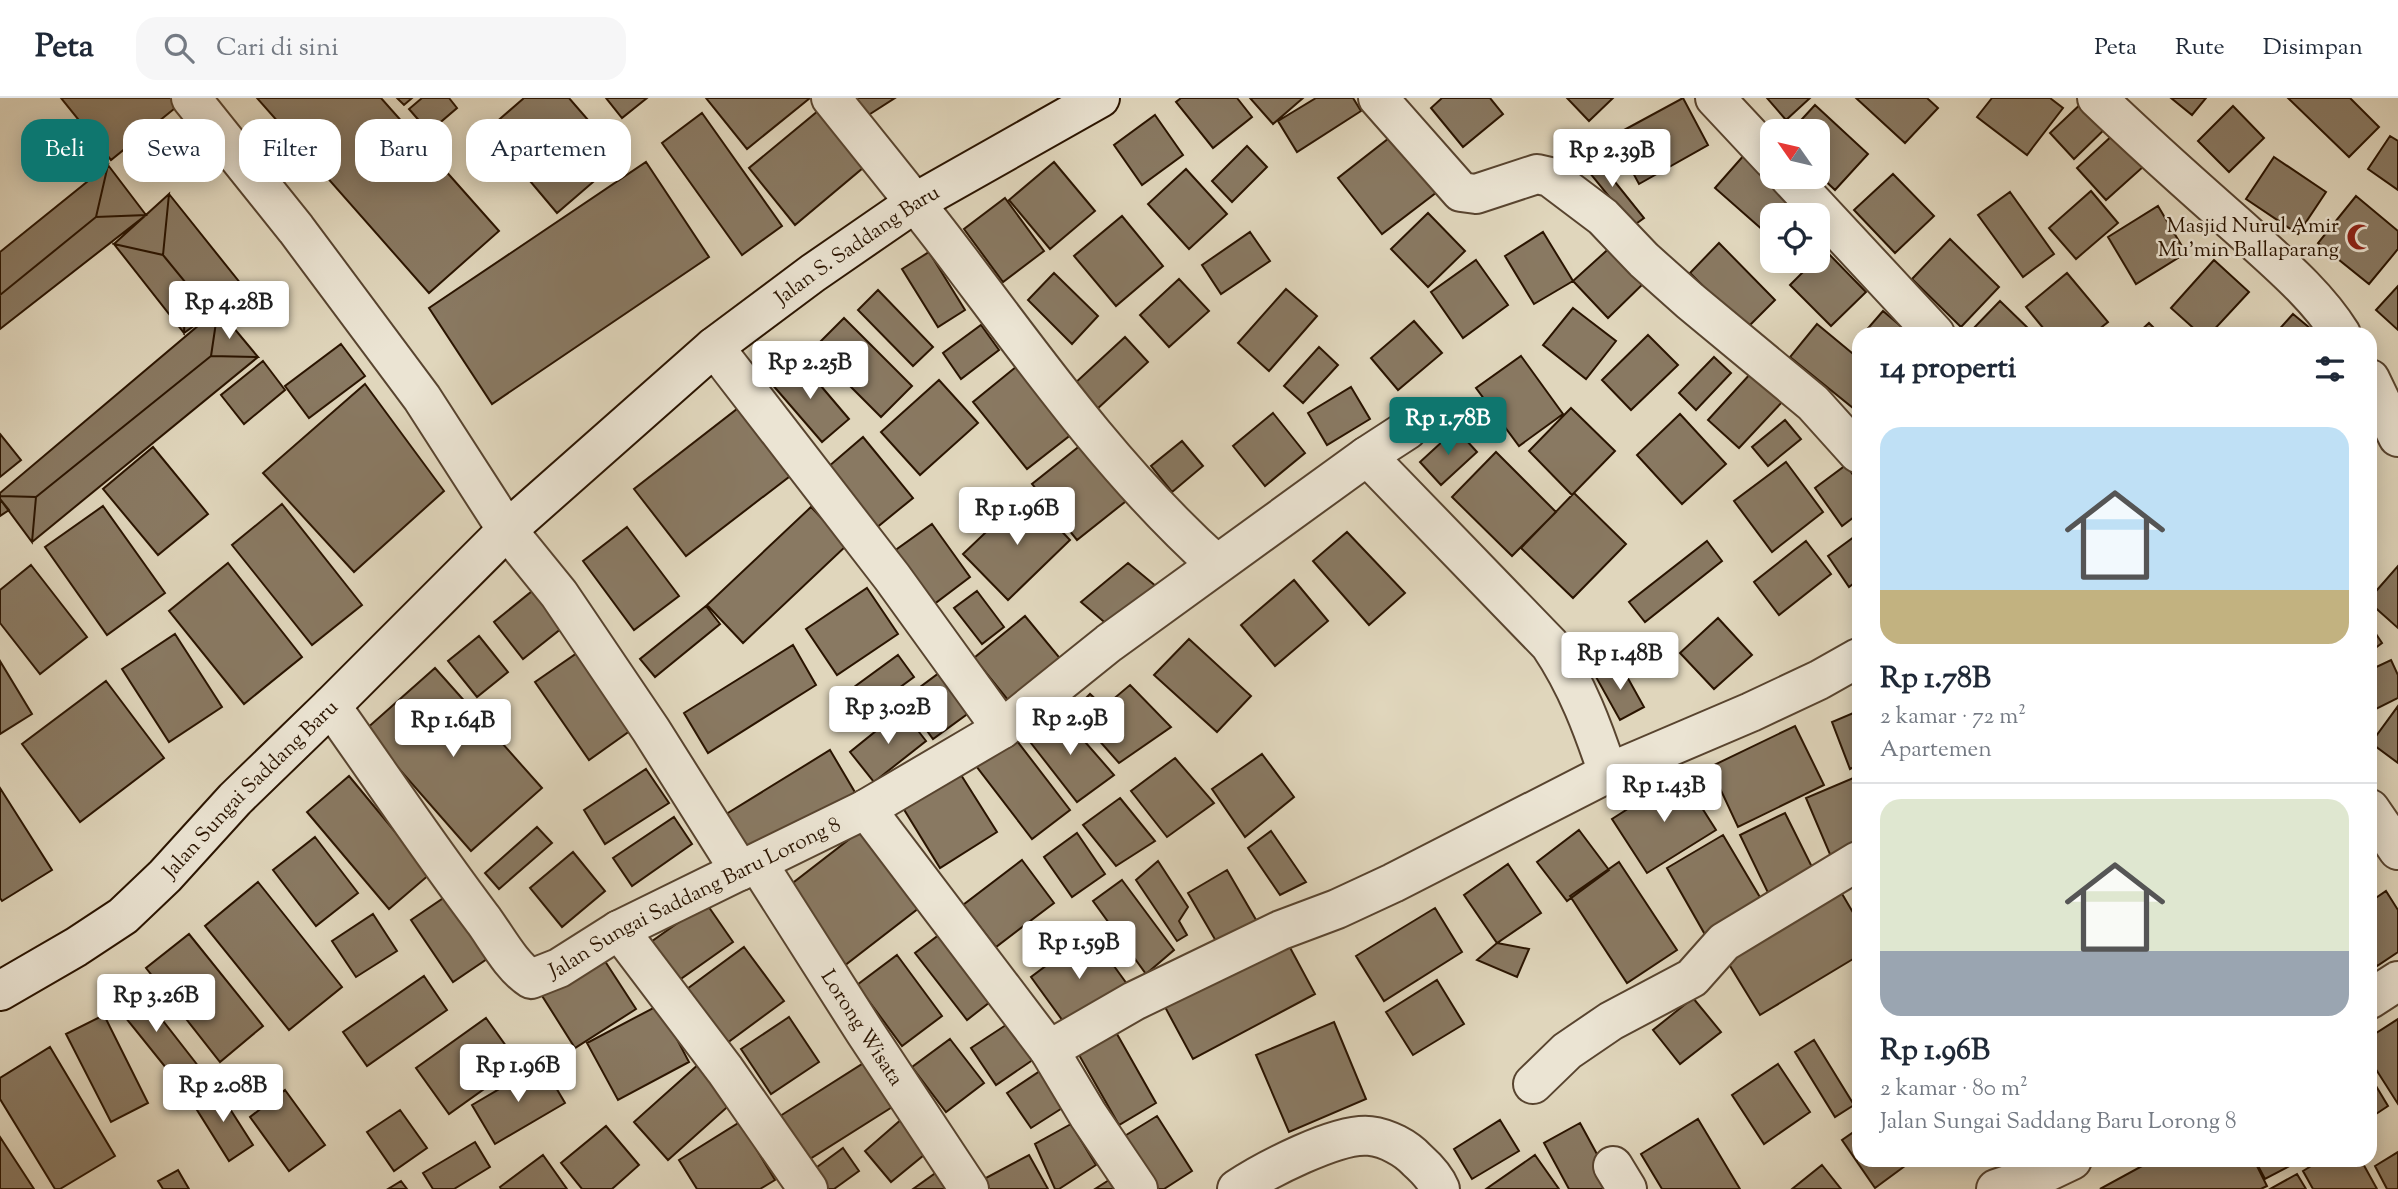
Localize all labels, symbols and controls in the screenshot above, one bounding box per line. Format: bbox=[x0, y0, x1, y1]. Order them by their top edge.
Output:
search box bbox=[136, 17, 626, 80]
text: Peta bbox=[35, 24, 94, 72]
icon: search bbox=[160, 29, 198, 67]
text: Cari di sini bbox=[216, 30, 339, 67]
text: Peta bbox=[2094, 31, 2137, 65]
text: Rute bbox=[2175, 31, 2225, 65]
text: Disimpan bbox=[2263, 31, 2363, 65]
chip: Beli bbox=[21, 119, 109, 182]
chip: Sewa bbox=[123, 119, 225, 182]
chip: Filter bbox=[239, 119, 341, 182]
chip: Baru bbox=[355, 119, 452, 182]
chip: Apartemen bbox=[466, 119, 631, 182]
north arrow bbox=[1760, 119, 1830, 189]
map controls bbox=[1760, 119, 1830, 273]
pin: Rp 2.39B bbox=[1540, 130, 1684, 189]
text: Rp 2.39B bbox=[1569, 135, 1655, 168]
street label: Jalan S. Saddang Baru bbox=[768, 179, 946, 314]
button: locate bbox=[1760, 203, 1830, 273]
place label: Masjid Nurul Amir Mu'min Ballaparang bbox=[2158, 212, 2339, 266]
mosque icon: Masjid Nurul Amir Mu'min Ballaparang bbox=[2345, 222, 2375, 252]
pin: Rp 4.28B bbox=[157, 282, 301, 341]
text: Rp 4.28B bbox=[185, 287, 273, 320]
pin: Rp 2.25B bbox=[738, 342, 882, 401]
text: Rp 2.25B bbox=[768, 347, 852, 380]
text: 14 properti bbox=[1880, 348, 2016, 391]
icon: filters bbox=[2311, 350, 2349, 388]
pin: Rp 1.78B bbox=[1376, 398, 1520, 457]
text: Rp 1.78B bbox=[1405, 403, 1491, 436]
icon: home bbox=[2052, 472, 2178, 598]
pin: Rp 1.96B bbox=[945, 488, 1089, 547]
text: Rp 1.96B bbox=[975, 493, 1059, 526]
pin: Rp 1.48B bbox=[1548, 632, 1692, 692]
text: Rp 1.48B bbox=[1577, 638, 1663, 671]
text: Rp 1.78B bbox=[1880, 658, 1991, 701]
pin: Rp 3.02B bbox=[816, 686, 960, 746]
text: Rp 3.02B bbox=[845, 692, 931, 725]
street label: Jalan Sungai Saddang Baru bbox=[156, 694, 346, 887]
pin: Rp 2.9B bbox=[1005, 698, 1135, 757]
pin: Rp 1.64B bbox=[381, 700, 525, 759]
text: 2 kamar · 72 m² bbox=[1880, 701, 2026, 734]
text: Rp 2.9B bbox=[1032, 703, 1108, 736]
text: Rp 1.64B bbox=[411, 705, 495, 738]
text: Apartemen bbox=[1880, 734, 1992, 767]
pin: Rp 1.43B bbox=[1592, 764, 1736, 824]
text: Rp 1.43B bbox=[1623, 770, 1705, 803]
street label: Jalan Sungai Saddang Baru Lorong 8 bbox=[544, 811, 846, 988]
icon: home bbox=[2052, 844, 2178, 970]
pin: Rp 1.59B bbox=[1007, 922, 1151, 981]
text: Rp 1.59B bbox=[1038, 927, 1120, 960]
street label: Lorong Wisata bbox=[812, 964, 910, 1093]
pin: Rp 3.26B bbox=[84, 974, 228, 1034]
text: Rp 3.26B bbox=[113, 980, 199, 1013]
text: Rp 1.96B bbox=[1880, 1030, 1990, 1073]
pin: Rp 1.96B bbox=[446, 1044, 590, 1104]
text: Rp 1.96B bbox=[476, 1050, 560, 1083]
pin: Rp 2.08B bbox=[151, 1065, 295, 1124]
text: Rp 2.08B bbox=[179, 1070, 267, 1103]
text: 2 kamar · 80 m² bbox=[1880, 1073, 2028, 1106]
text: Jalan Sungai Saddang Baru Lorong 8 bbox=[1880, 1106, 2236, 1139]

